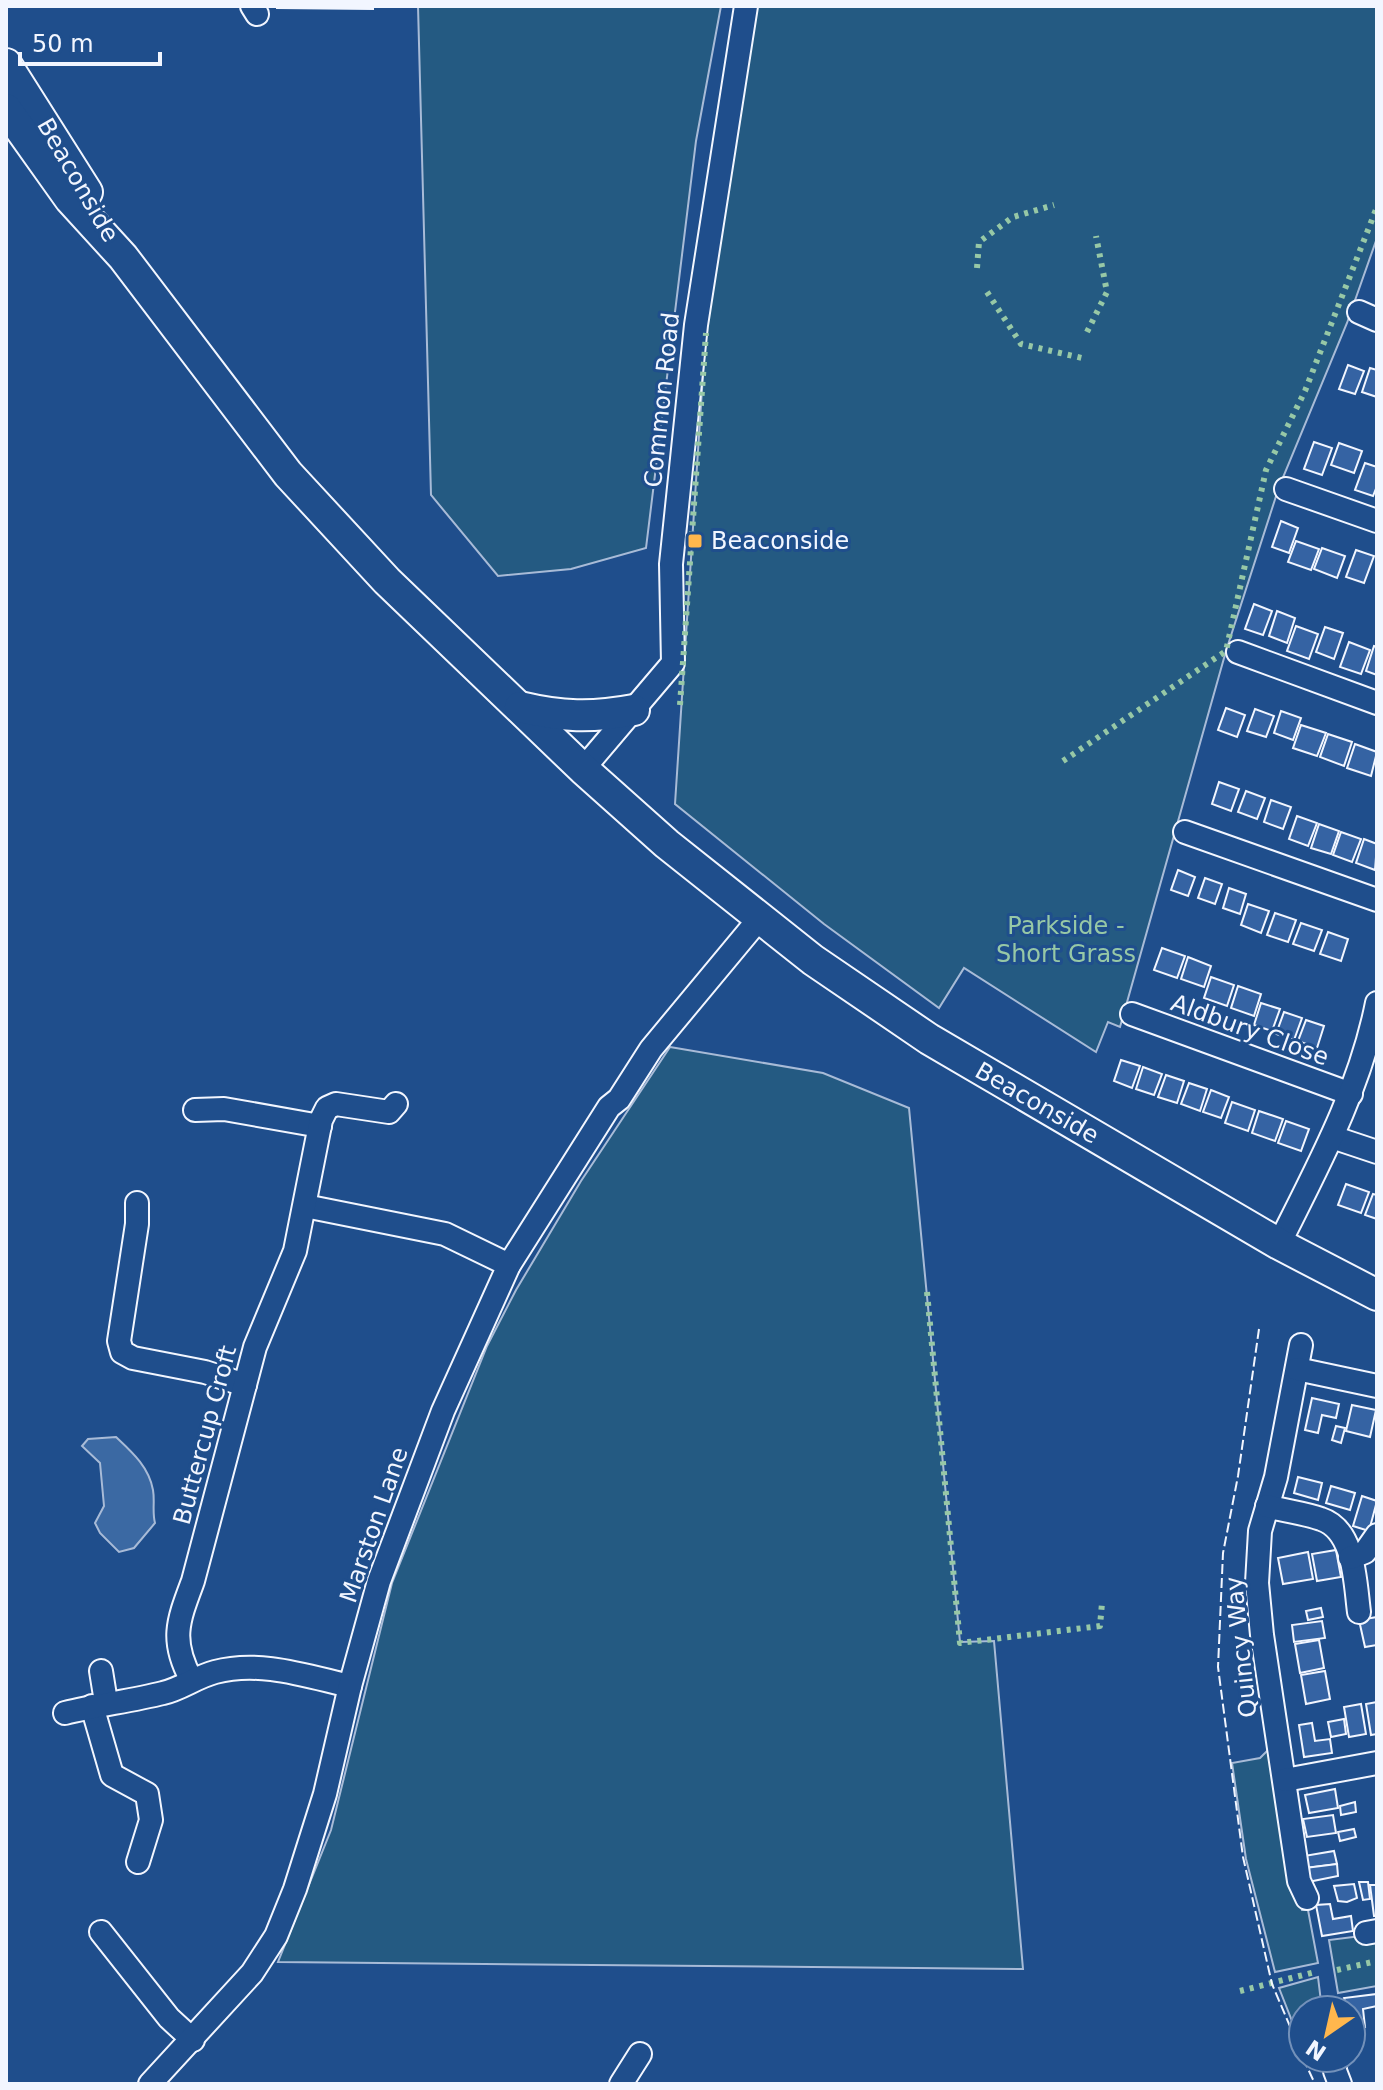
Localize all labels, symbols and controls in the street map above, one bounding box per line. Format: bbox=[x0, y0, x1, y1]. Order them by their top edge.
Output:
scale bar bbox=[20, 16, 160, 66]
text: 50 m bbox=[32, 30, 94, 58]
street label: Beaconside bbox=[31, 113, 125, 247]
street label: Common Road bbox=[639, 311, 685, 489]
place label: Beaconside bbox=[711, 527, 849, 555]
marker: Beaconside bbox=[686, 532, 704, 550]
park label: Parkside - Short Grass bbox=[996, 912, 1136, 968]
street label: Aldbury Close bbox=[1167, 988, 1333, 1072]
street label: Beaconside bbox=[970, 1056, 1104, 1150]
street label: Buttercup Croft bbox=[168, 1342, 242, 1528]
street label: Marston Lane bbox=[334, 1443, 414, 1607]
street label: Quincy Way bbox=[1220, 1575, 1262, 1719]
north arrow bbox=[1287, 1994, 1367, 2074]
text: N bbox=[1301, 2035, 1331, 2066]

